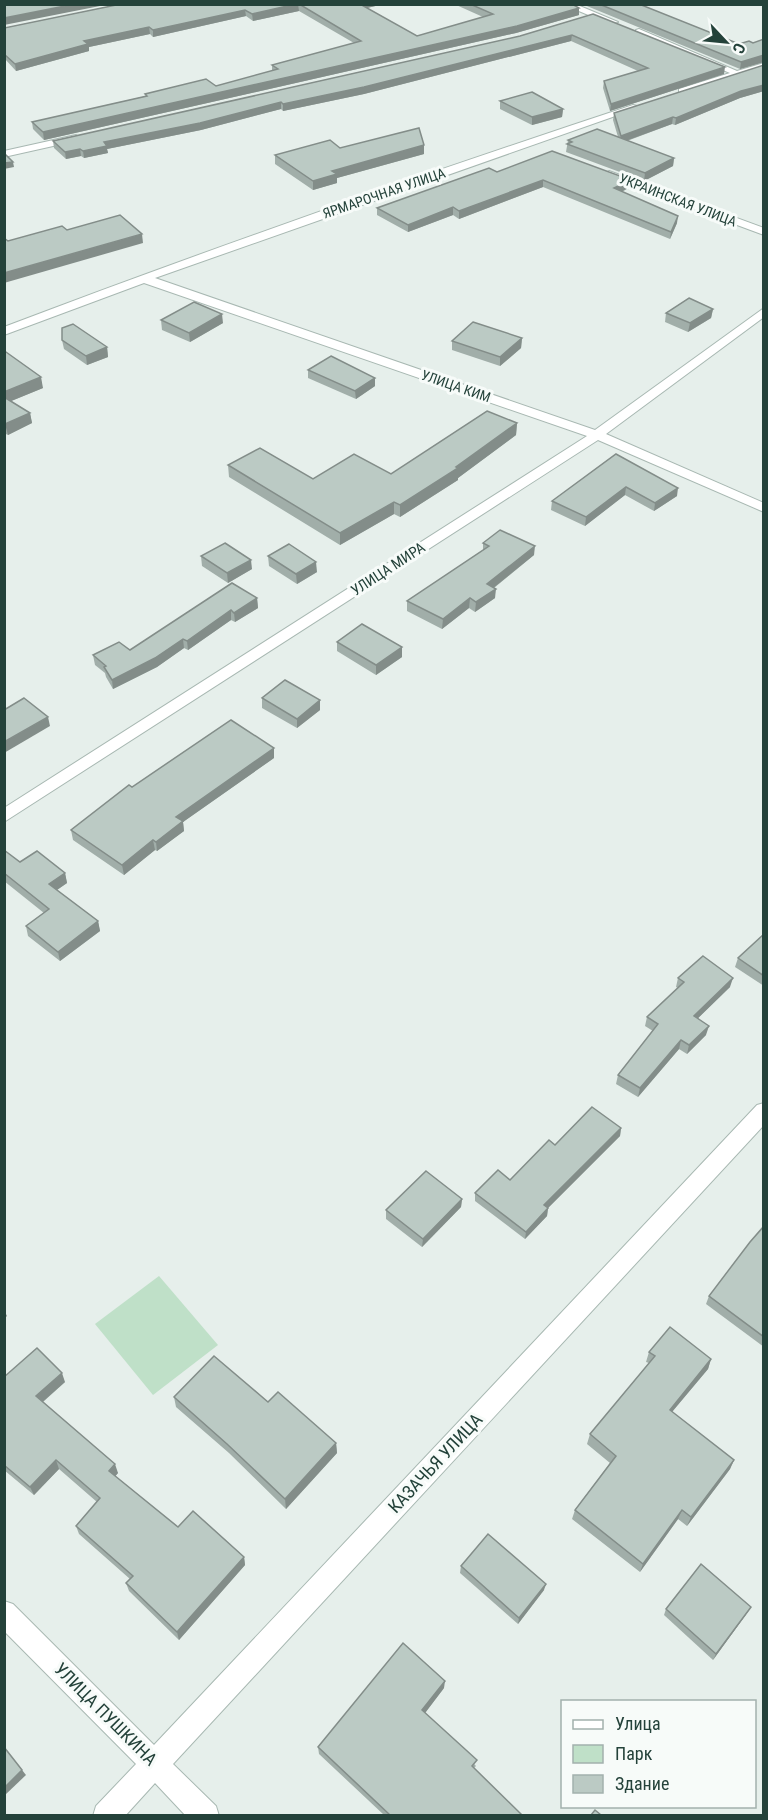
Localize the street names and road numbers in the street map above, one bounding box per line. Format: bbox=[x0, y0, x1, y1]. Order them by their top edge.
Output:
street label: ЯРМАРОЧНАЯ УЛИЦА bbox=[321, 164, 447, 222]
street label: УКРАИНСКАЯ УЛИЦА bbox=[617, 170, 739, 230]
street label: УЛИЦА КИМ bbox=[419, 367, 493, 405]
street label: УЛИЦА МИРА bbox=[348, 538, 429, 600]
street label: КАЗАЧЬЯ УЛИЦА bbox=[384, 1408, 487, 1517]
street label: УЛИЦА ПУШКИНА bbox=[50, 1658, 162, 1770]

